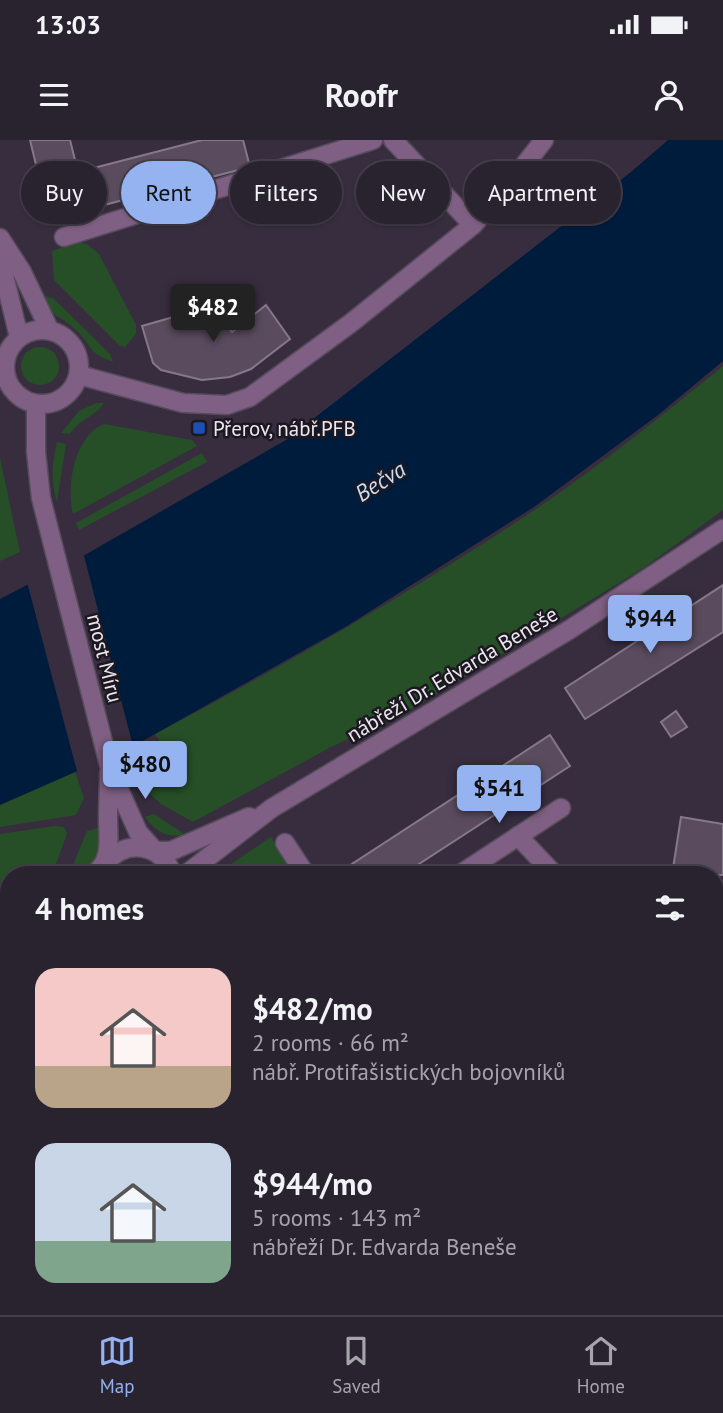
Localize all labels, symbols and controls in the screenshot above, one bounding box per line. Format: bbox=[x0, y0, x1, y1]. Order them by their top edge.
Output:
text: 13:03 bbox=[35, 8, 101, 41]
text: Roofr bbox=[325, 74, 398, 116]
icon: menu bbox=[35, 76, 73, 114]
icon: person bbox=[650, 76, 688, 114]
chip: Buy bbox=[21, 161, 107, 224]
chip: Rent bbox=[121, 161, 216, 224]
chip: Filters bbox=[230, 161, 342, 224]
chip: New bbox=[356, 161, 450, 224]
chip: Apartment bbox=[464, 161, 621, 224]
pin: $482 bbox=[172, 284, 254, 344]
text: $482 bbox=[187, 292, 239, 321]
place label: Přerov, nábř.PFB bbox=[213, 415, 356, 442]
marker: Přerov, nábř.PFB bbox=[191, 420, 207, 436]
water label: Bečva bbox=[349, 454, 411, 508]
pin: $944 bbox=[609, 596, 691, 655]
street label: nábřeží Dr. Edvarda Beneše bbox=[341, 600, 563, 748]
text: $944 bbox=[624, 603, 676, 632]
street label: most Míru bbox=[81, 611, 129, 705]
pin: $480 bbox=[104, 742, 186, 801]
text: $480 bbox=[119, 749, 171, 778]
pin: $541 bbox=[458, 766, 540, 825]
text: $541 bbox=[473, 773, 525, 802]
text: 4 homes bbox=[35, 889, 144, 928]
icon: filters bbox=[651, 889, 689, 927]
text: $482/mo bbox=[252, 989, 373, 1028]
icon: home bbox=[91, 996, 175, 1080]
text: 2 rooms · 66 m² bbox=[252, 1028, 409, 1057]
text: nábř. Protifašistických bojovníků bbox=[252, 1057, 566, 1086]
text: $944/mo bbox=[252, 1164, 373, 1203]
icon: home bbox=[91, 1171, 175, 1255]
text: 5 rooms · 143 m² bbox=[252, 1203, 421, 1232]
text: nábřeží Dr. Edvarda Beneše bbox=[252, 1232, 517, 1261]
tab: Map bbox=[98, 1332, 136, 1398]
tab: Saved bbox=[332, 1332, 381, 1398]
tab: Home bbox=[577, 1332, 625, 1398]

